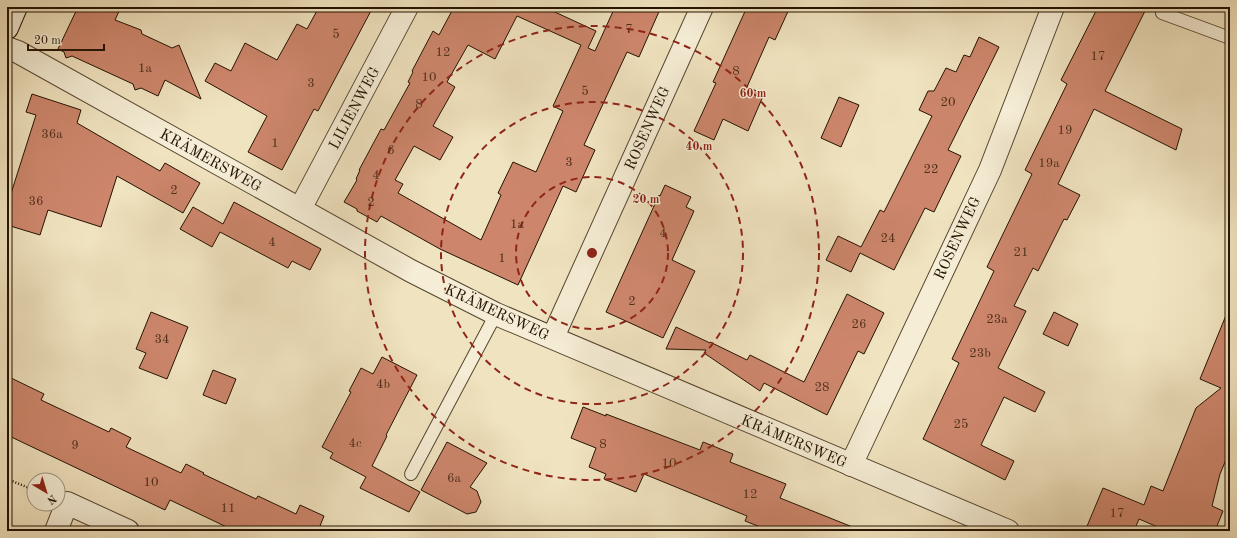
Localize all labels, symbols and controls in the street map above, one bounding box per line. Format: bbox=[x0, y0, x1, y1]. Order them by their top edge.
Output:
house number: 7 bbox=[625, 23, 633, 36]
scale bar bbox=[28, 26, 104, 52]
house number: 5 bbox=[332, 28, 340, 41]
text: 20 m bbox=[34, 35, 61, 47]
house number: 12 bbox=[435, 46, 451, 59]
house number: 17 bbox=[1090, 50, 1106, 63]
house number: 1a bbox=[138, 62, 153, 75]
street label: LILIENWEG bbox=[327, 65, 383, 152]
house number: 8 bbox=[732, 65, 740, 78]
house number: 10 bbox=[421, 71, 437, 84]
house number: 3 bbox=[307, 77, 315, 90]
street label: ROSENWEG bbox=[623, 84, 674, 173]
house number: 5 bbox=[581, 85, 589, 98]
text: 60 m bbox=[740, 88, 767, 100]
house number: 20 bbox=[940, 96, 956, 109]
house number: 8 bbox=[415, 98, 423, 111]
house number: 19 bbox=[1057, 124, 1073, 137]
street label: KRÄMERSWEG bbox=[157, 125, 265, 196]
house number: 36a bbox=[41, 128, 63, 141]
house number: 1 bbox=[271, 137, 279, 150]
text: 40 m bbox=[686, 141, 713, 153]
house number: 6 bbox=[387, 144, 395, 157]
house number: 3 bbox=[565, 156, 573, 169]
house number: 19a bbox=[1038, 157, 1060, 170]
house number: 22 bbox=[923, 163, 939, 176]
house number: 4 bbox=[372, 169, 380, 182]
house number: 2 bbox=[170, 184, 178, 197]
text: 20 m bbox=[633, 194, 660, 206]
house number: 36 bbox=[28, 195, 44, 208]
street label: ROSENWEG bbox=[933, 195, 984, 282]
house number: 2 bbox=[367, 196, 375, 209]
house number: 1a bbox=[510, 218, 525, 231]
house number: 4 bbox=[659, 227, 667, 240]
house number: 24 bbox=[880, 232, 896, 245]
house number: 4 bbox=[268, 236, 276, 249]
centre of rings bbox=[585, 246, 599, 260]
house number: 21 bbox=[1013, 246, 1029, 259]
house number: 1 bbox=[498, 252, 506, 265]
street label: KRÄMERSWEG bbox=[442, 280, 552, 344]
house number: 2 bbox=[628, 295, 636, 308]
house number: 23a bbox=[986, 313, 1008, 326]
house number: 26 bbox=[851, 318, 867, 331]
house number: 34 bbox=[154, 333, 170, 346]
house number: 23b bbox=[969, 347, 991, 360]
house number: 4b bbox=[376, 378, 390, 391]
house number: 28 bbox=[814, 381, 830, 394]
street label: KRÄMERSWEG bbox=[738, 411, 850, 472]
house number: 25 bbox=[953, 418, 969, 431]
house number: 4c bbox=[348, 437, 362, 450]
house number: 8 bbox=[599, 438, 607, 451]
house number: 9 bbox=[71, 439, 79, 452]
house number: 10 bbox=[661, 457, 677, 470]
north arrow bbox=[26, 472, 66, 512]
house number: 6a bbox=[447, 472, 462, 485]
house number: 10 bbox=[143, 476, 159, 489]
house number: 12 bbox=[742, 488, 758, 501]
text: N bbox=[44, 492, 58, 506]
house number: 11 bbox=[220, 502, 236, 515]
house number: 17 bbox=[1109, 507, 1125, 520]

